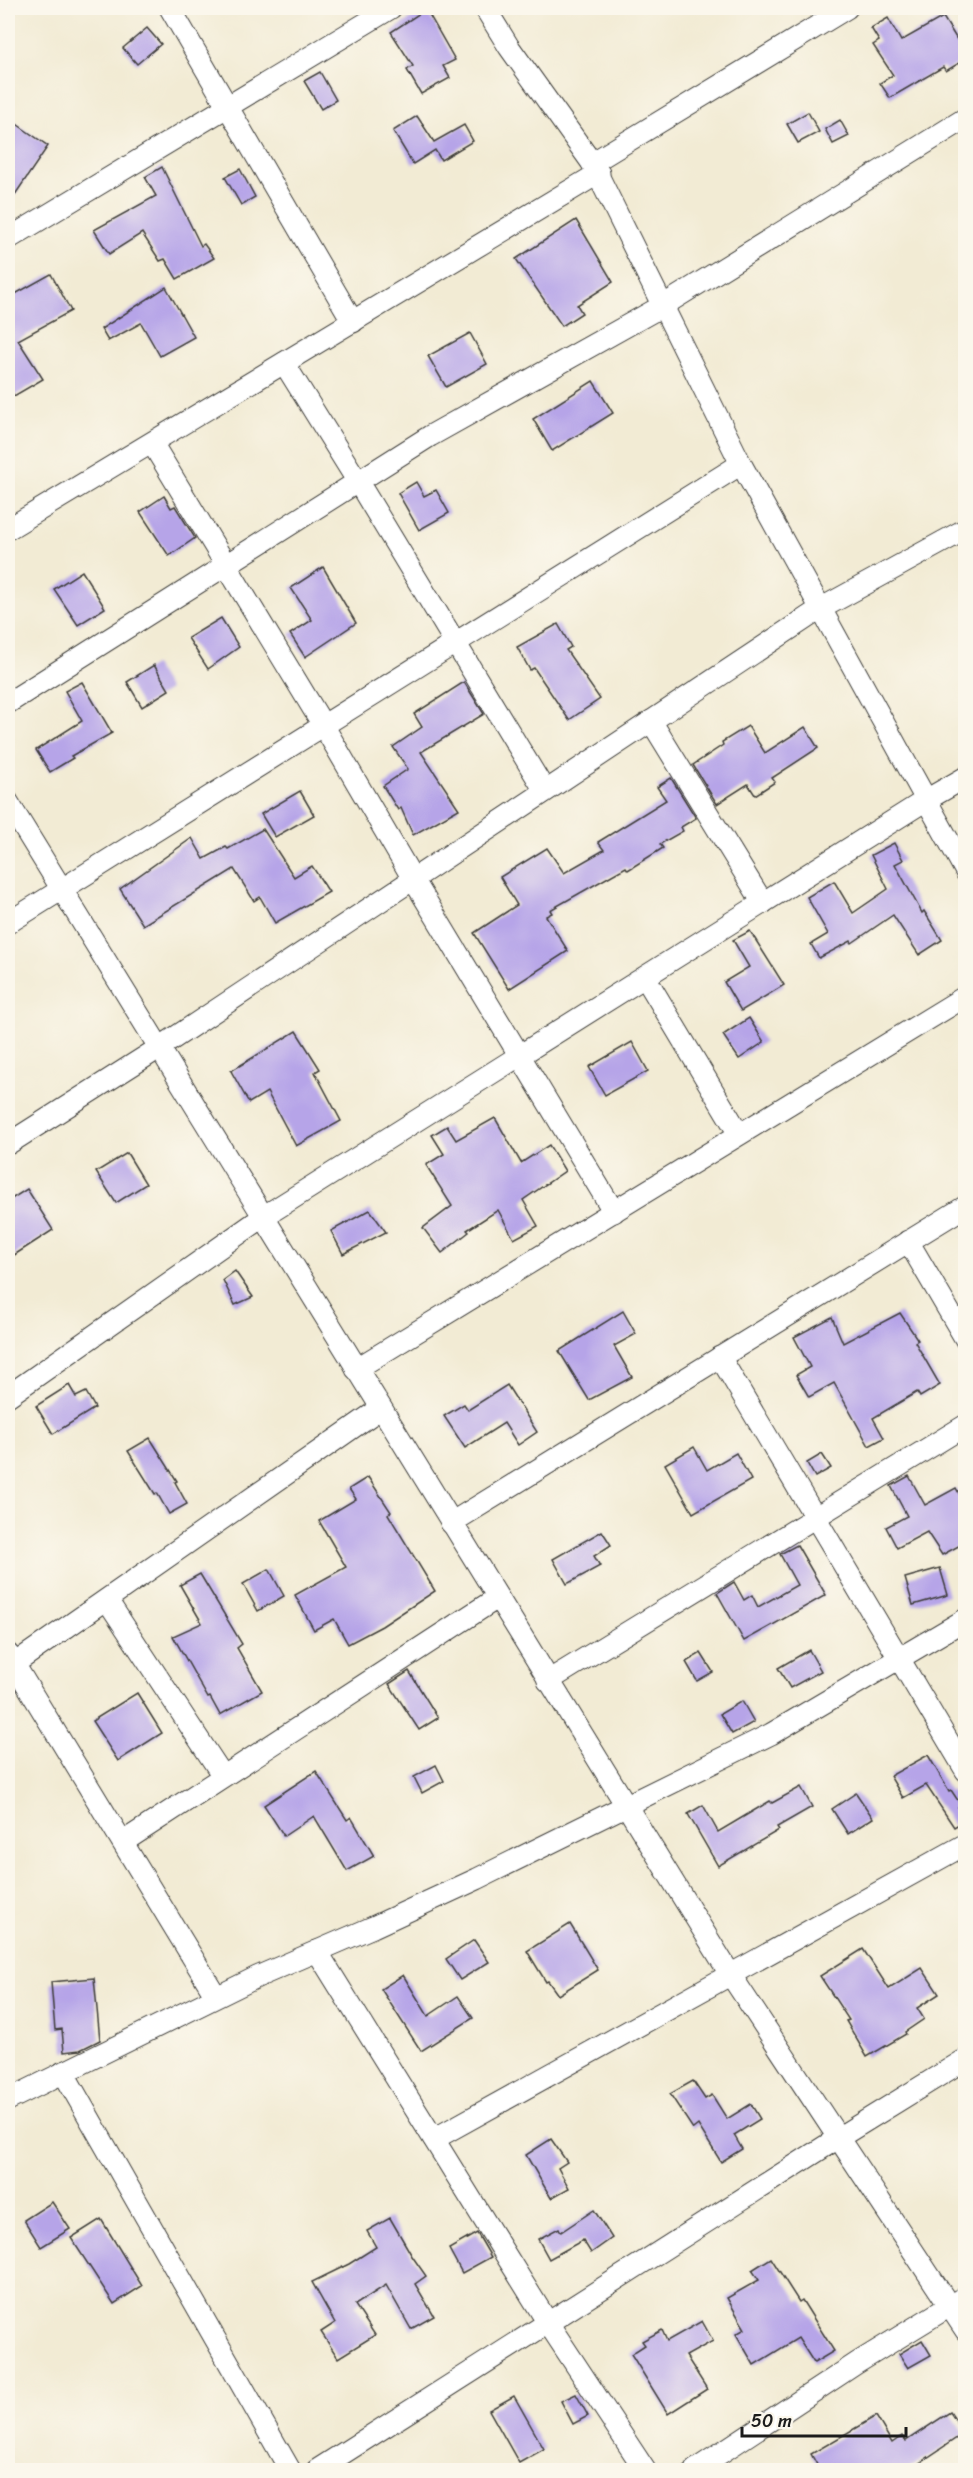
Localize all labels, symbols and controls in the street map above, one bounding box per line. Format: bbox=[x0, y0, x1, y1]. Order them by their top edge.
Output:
scale bar bbox=[742, 2400, 906, 2438]
text: 50 m bbox=[751, 2405, 792, 2437]

